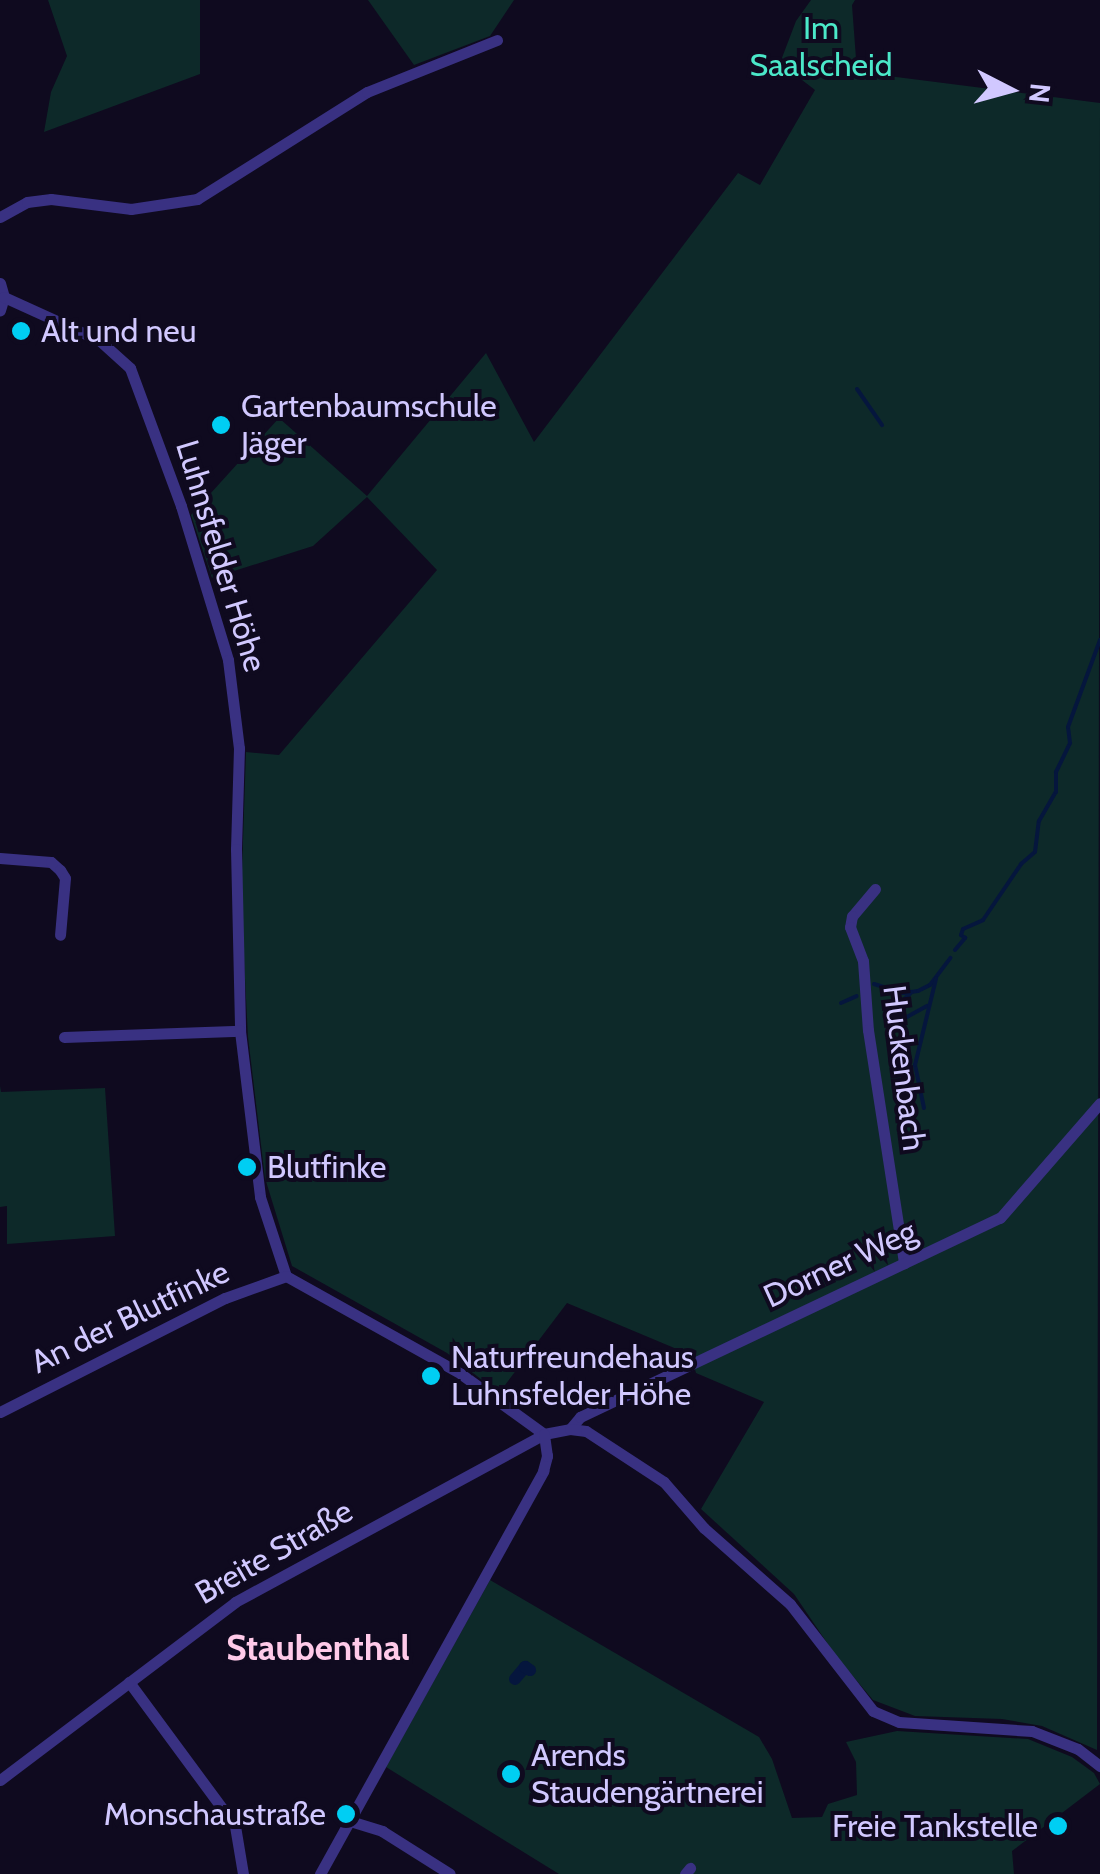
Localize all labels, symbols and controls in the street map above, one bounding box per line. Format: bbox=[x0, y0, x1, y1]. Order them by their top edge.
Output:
park label: Im Saalscheid bbox=[749, 10, 893, 85]
north arrow bbox=[960, 40, 1060, 140]
text: N bbox=[1022, 82, 1058, 105]
place label: Alt und neu bbox=[41, 312, 197, 350]
marker: Alt und neu bbox=[10, 320, 32, 342]
place label: Gartenbaumschule Jäger bbox=[241, 388, 497, 463]
marker: Gartenbaumschule Jäger bbox=[210, 414, 232, 436]
street label: Luhnsfelder Höhe bbox=[168, 436, 274, 676]
street label: Huckenbach bbox=[875, 983, 933, 1153]
place label: Blutfinke bbox=[267, 1148, 386, 1186]
marker: Blutfinke bbox=[236, 1156, 258, 1178]
street label: Dorner Weg bbox=[758, 1212, 922, 1316]
street label: An der Blutfinke bbox=[25, 1252, 235, 1382]
place label: Naturfreundehaus Luhnsfelder Höhe bbox=[451, 1339, 694, 1414]
marker: Naturfreundehaus Luhnsfelder Höhe bbox=[420, 1365, 442, 1387]
street label: Breite Straße bbox=[189, 1492, 359, 1612]
district label: Staubenthal bbox=[226, 1627, 410, 1669]
place label: Arends Staudengärtnerei bbox=[531, 1737, 763, 1812]
marker: Arends Staudengärtnerei bbox=[500, 1763, 522, 1785]
place label: Monschaustraße bbox=[104, 1795, 326, 1833]
marker: Monschaustraße bbox=[335, 1803, 357, 1825]
place label: Freie Tankstelle bbox=[832, 1807, 1038, 1845]
marker: Freie Tankstelle bbox=[1047, 1815, 1069, 1837]

